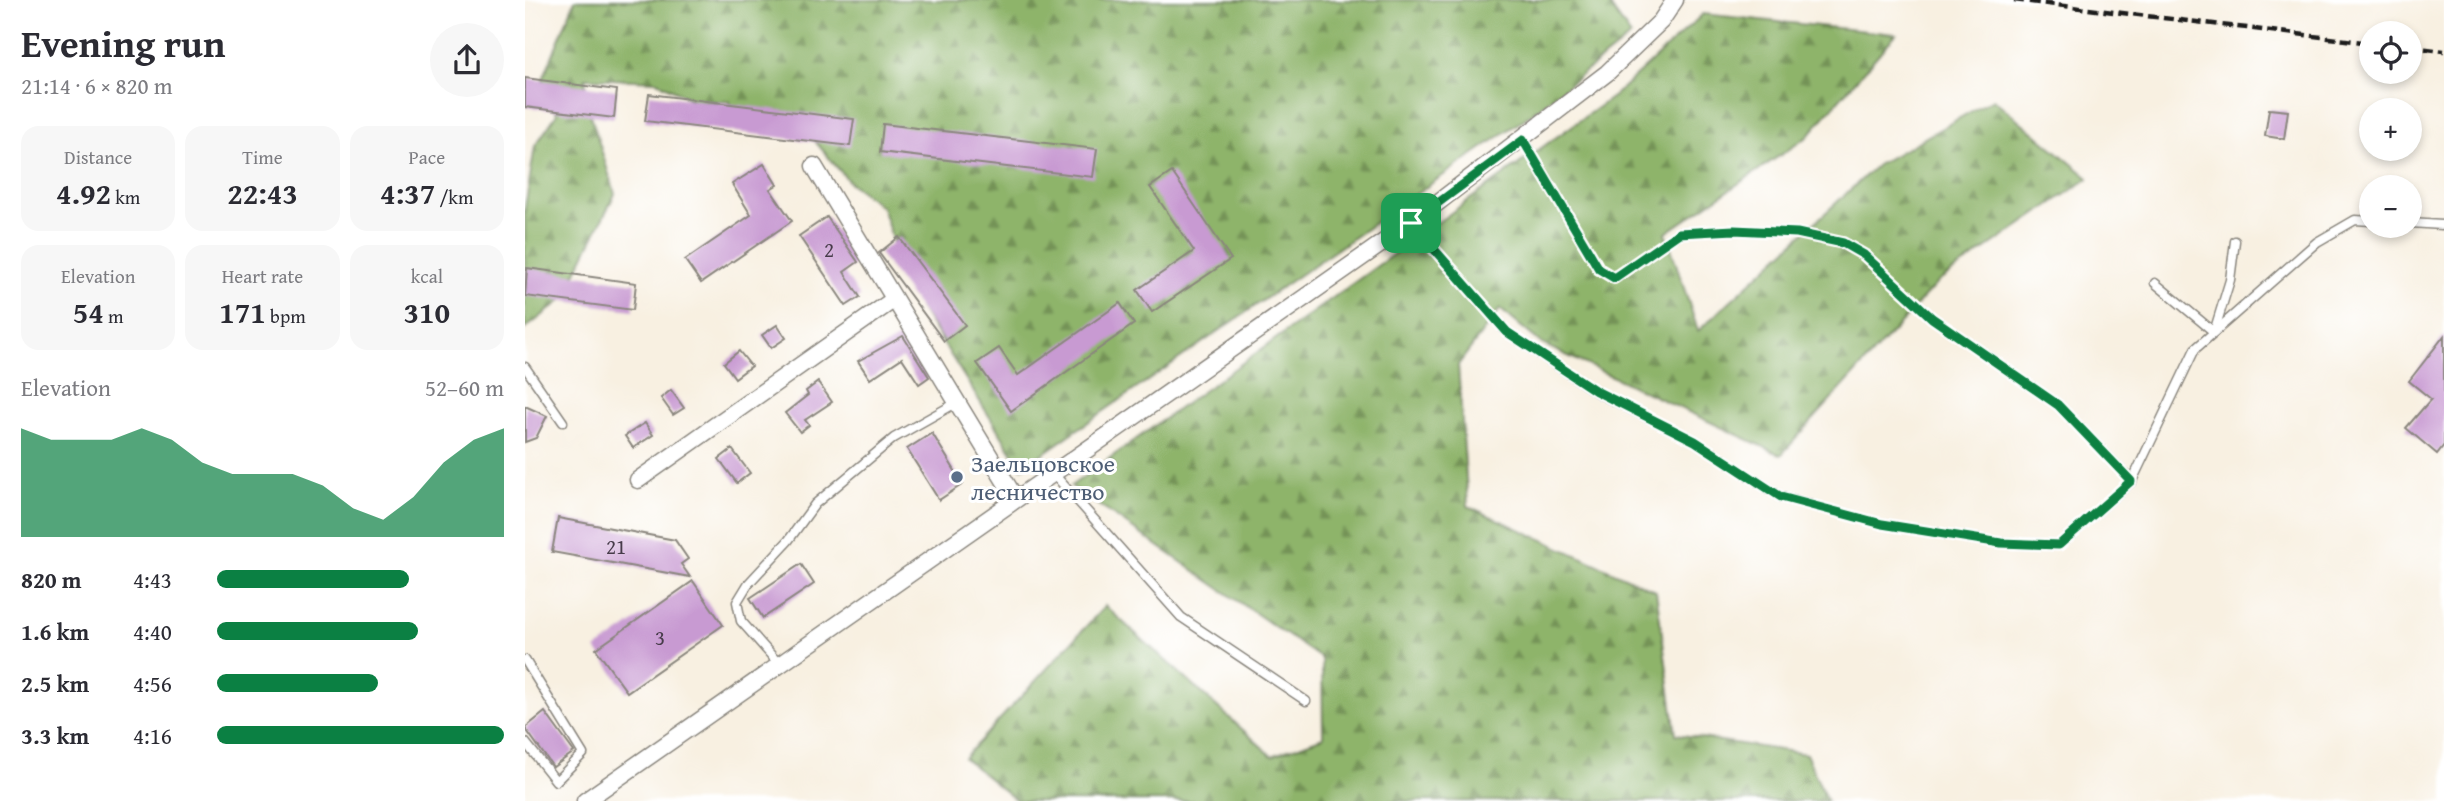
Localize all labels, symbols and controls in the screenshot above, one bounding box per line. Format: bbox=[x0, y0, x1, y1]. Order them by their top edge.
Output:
text: Evening run bbox=[21, 15, 225, 71]
map controls bbox=[2359, 21, 2422, 238]
button: locate bbox=[2359, 21, 2422, 84]
button: share bbox=[430, 23, 504, 97]
text: 21:14 · 6 × 820 m bbox=[21, 69, 173, 102]
button: + bbox=[2359, 98, 2422, 161]
text: Distance bbox=[64, 143, 132, 171]
text: Time bbox=[242, 143, 283, 171]
text: Pace bbox=[409, 143, 445, 171]
text: 4.92 bbox=[56, 171, 111, 215]
text: 22:43 bbox=[227, 171, 298, 215]
text: 4:37 bbox=[380, 171, 435, 215]
button: − bbox=[2359, 175, 2422, 238]
text: km bbox=[111, 183, 140, 211]
text: /km bbox=[435, 183, 474, 211]
pin bbox=[1381, 193, 1441, 253]
icon: arrive bbox=[1392, 204, 1430, 242]
house number: 2 bbox=[824, 234, 834, 265]
text: Elevation bbox=[61, 262, 135, 290]
text: Heart rate bbox=[222, 262, 303, 290]
text: kcal bbox=[411, 262, 443, 290]
text: 54 bbox=[73, 290, 104, 334]
text: 171 bbox=[219, 290, 266, 334]
text: 310 bbox=[404, 290, 450, 334]
text: m bbox=[104, 302, 124, 330]
text: bpm bbox=[266, 302, 306, 330]
text: Elevation bbox=[21, 371, 111, 404]
text: 52–60 m bbox=[425, 371, 504, 404]
place label: Заельцовское лесничество bbox=[971, 446, 1115, 509]
marker: Заельцовское лесничество bbox=[949, 469, 965, 485]
house number: 21 bbox=[606, 531, 626, 562]
text: 820 m bbox=[21, 563, 82, 596]
text: 4:43 bbox=[133, 563, 172, 596]
text: 1.6 km bbox=[21, 615, 89, 648]
text: 4:40 bbox=[133, 615, 172, 648]
house number: 3 bbox=[655, 622, 665, 653]
text: 2.5 km bbox=[21, 667, 89, 700]
text: 4:56 bbox=[133, 667, 172, 700]
text: 3.3 km bbox=[21, 719, 89, 752]
text: 4:16 bbox=[133, 719, 172, 752]

